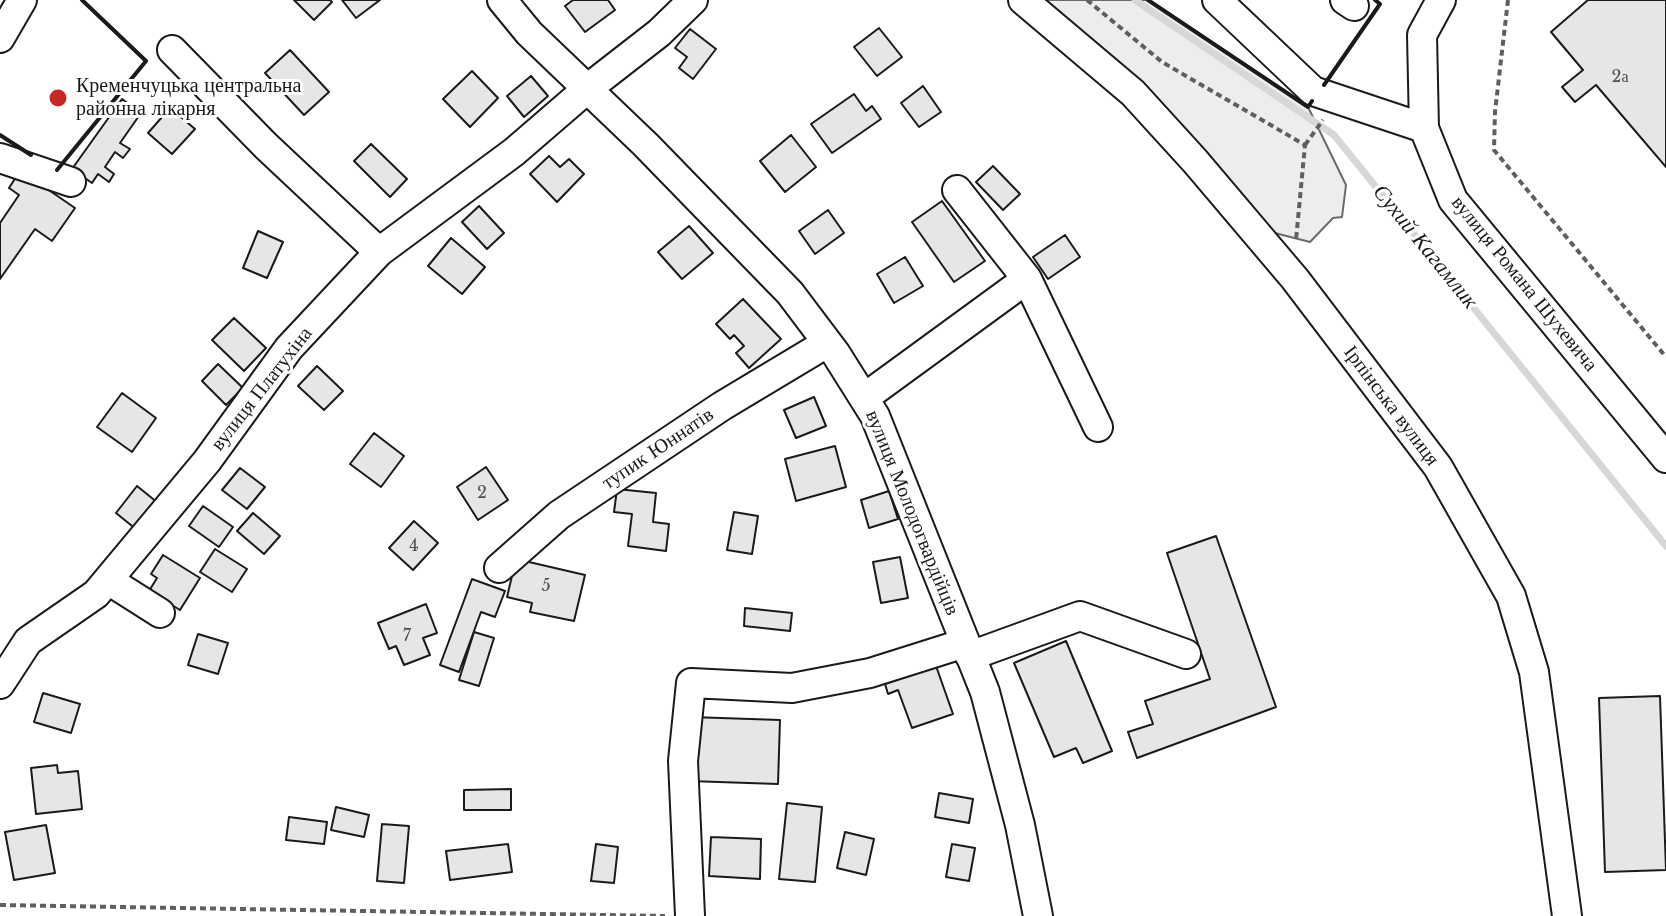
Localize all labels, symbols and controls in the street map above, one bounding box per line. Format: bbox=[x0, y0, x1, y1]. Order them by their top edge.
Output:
house number: 2а bbox=[1612, 67, 1628, 87]
place label: Кременчуцька центральна районна лікарня bbox=[76, 74, 301, 121]
marker: Кременчуцька центральна районна лікарня bbox=[47, 87, 69, 109]
water label: Сухий Кагамлик bbox=[1367, 180, 1483, 314]
street label: вулиця Романа Шухевича bbox=[1446, 191, 1602, 377]
street label: вулиця Платухіна bbox=[206, 322, 318, 456]
street label: Ірпінська вулиця bbox=[1338, 341, 1444, 471]
street label: тупик Юннатів bbox=[598, 403, 718, 495]
street label: вулиця Молодогвардійців bbox=[860, 407, 964, 619]
house number: 2 bbox=[477, 483, 487, 503]
house number: 4 bbox=[409, 536, 419, 556]
house number: 5 bbox=[541, 576, 551, 596]
house number: 7 bbox=[403, 626, 411, 646]

